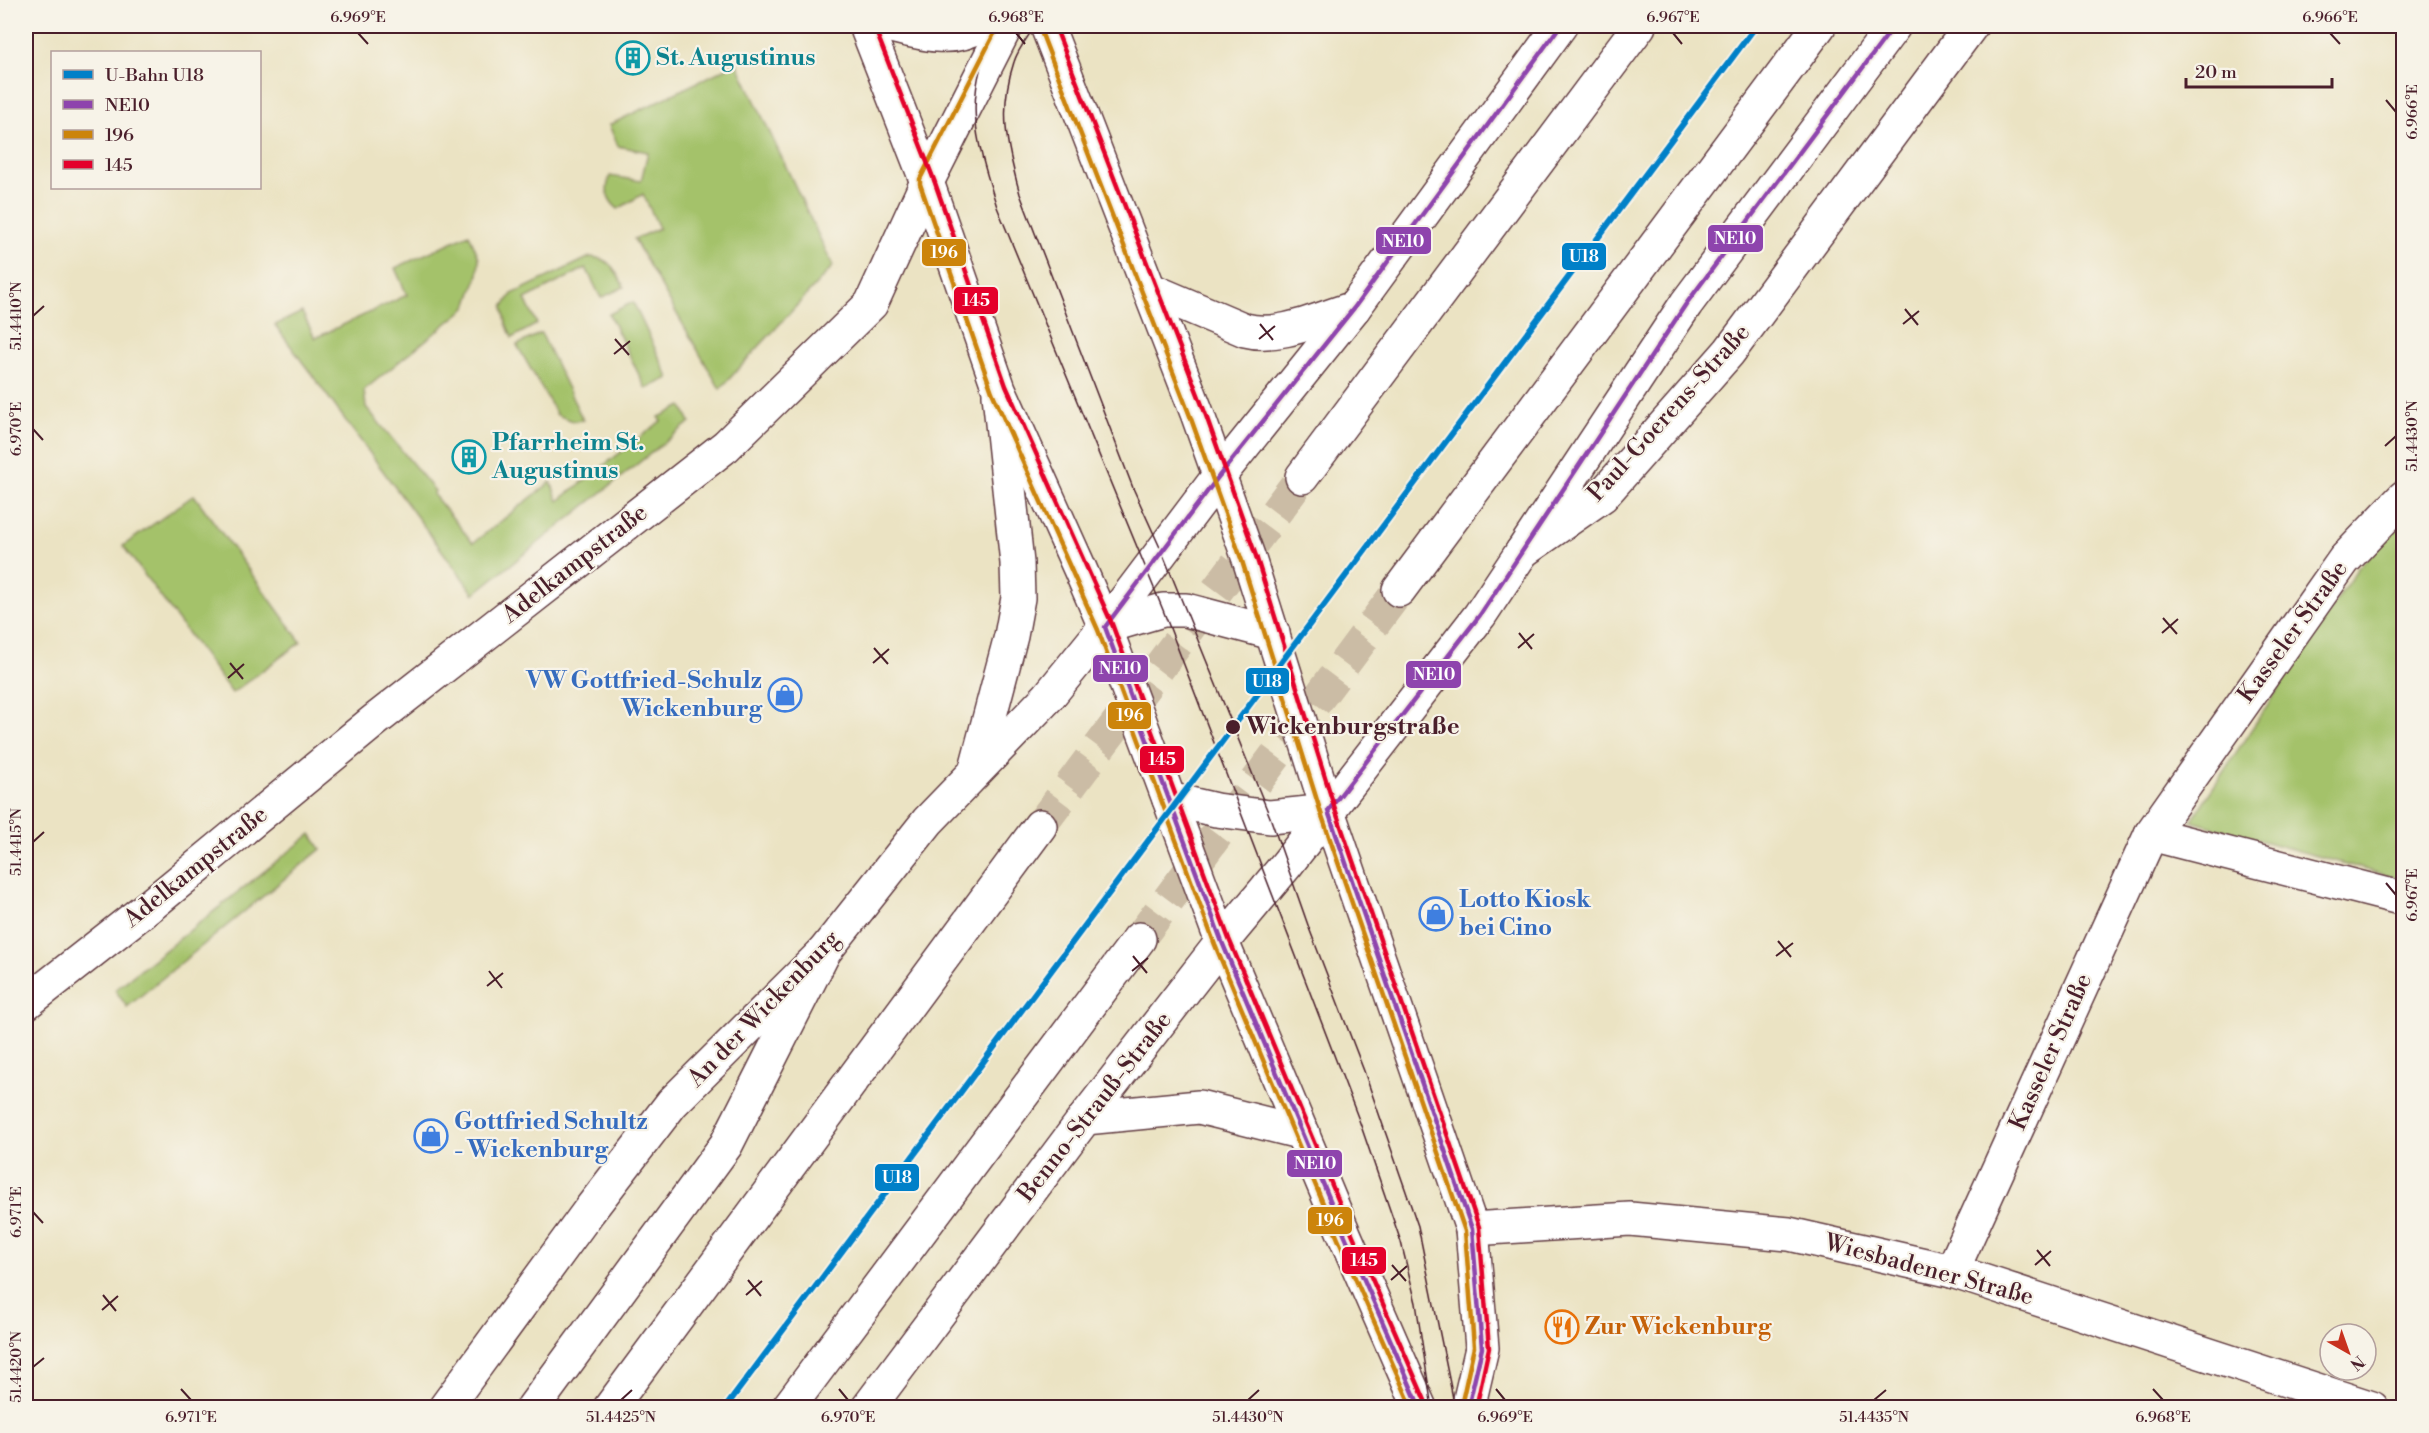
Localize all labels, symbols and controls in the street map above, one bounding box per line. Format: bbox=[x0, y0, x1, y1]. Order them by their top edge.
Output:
text: 6.969°E bbox=[330, 8, 386, 27]
text: 6.968°E bbox=[988, 8, 1044, 27]
text: 6.967°E bbox=[1646, 8, 1700, 27]
text: 6.966°E bbox=[2302, 8, 2358, 27]
building icon: St. Augustinus bbox=[615, 40, 651, 76]
place label: St. Augustinus bbox=[656, 43, 815, 73]
legend bbox=[51, 51, 261, 189]
scale bar bbox=[2186, 51, 2332, 89]
text: 20 m bbox=[2195, 61, 2237, 84]
text: U-Bahn U18 bbox=[105, 64, 204, 87]
text: 6.966°E bbox=[2403, 84, 2422, 140]
text: NE10 bbox=[105, 94, 150, 117]
text: 196 bbox=[105, 124, 134, 147]
text: 145 bbox=[105, 154, 133, 177]
line badge: NE10 bbox=[1707, 224, 1764, 253]
line badge: NE10 bbox=[1375, 226, 1432, 255]
text: NE10 bbox=[1714, 229, 1756, 249]
text: NE10 bbox=[1382, 232, 1424, 252]
line badge: 196 bbox=[921, 238, 967, 267]
line badge: U18 bbox=[1561, 242, 1607, 271]
text: 196 bbox=[930, 243, 958, 263]
text: U18 bbox=[1569, 247, 1599, 267]
text: 51.4410°N bbox=[7, 281, 26, 351]
line badge: 145 bbox=[953, 286, 999, 315]
text: 145 bbox=[962, 291, 990, 311]
street label: Paul-Goerens-Straße bbox=[1581, 318, 1757, 508]
text: 51.4430°N bbox=[2403, 400, 2422, 472]
text: 6.970°E bbox=[7, 402, 26, 456]
place label: Pfarrheim St. Augustinus bbox=[491, 428, 645, 486]
building icon: Pfarrheim St. Augustinus bbox=[451, 439, 487, 475]
street label: Adelkampstraße bbox=[495, 498, 654, 631]
street label: Kasseler Straße bbox=[2231, 555, 2355, 709]
line badge: NE10 bbox=[1092, 654, 1149, 683]
text: NE10 bbox=[1099, 659, 1141, 679]
line badge: NE10 bbox=[1405, 660, 1462, 689]
text: NE10 bbox=[1413, 665, 1455, 685]
place label: VW Gottfried-Schulz Wickenburg bbox=[525, 666, 763, 724]
line badge: U18 bbox=[1245, 667, 1290, 695]
text: U18 bbox=[1252, 672, 1282, 692]
shop icon: VW Gottfried-Schulz Wickenburg bbox=[767, 677, 803, 713]
line badge: 196 bbox=[1107, 701, 1152, 730]
text: 196 bbox=[1116, 706, 1144, 726]
place label: Wickenburgstraße bbox=[1245, 712, 1460, 742]
marker: Wickenburgstraße bbox=[1224, 718, 1242, 736]
line badge: 145 bbox=[1139, 745, 1185, 774]
text: 145 bbox=[1148, 750, 1176, 770]
street label: Adelkampstraße bbox=[117, 800, 274, 935]
text: 51.4415°N bbox=[7, 808, 26, 876]
text: 6.967°E bbox=[2403, 868, 2422, 922]
place label: Lotto Kiosk bei Cino bbox=[1459, 885, 1592, 943]
shop icon: Lotto Kiosk bei Cino bbox=[1418, 896, 1454, 932]
street label: An der Wickenburg bbox=[681, 924, 847, 1094]
street label: Kasseler Straße bbox=[2003, 969, 2099, 1135]
street label: Benno-Strauß-Straße bbox=[1011, 1006, 1179, 1209]
place label: Gottfried Schultz - Wickenburg bbox=[454, 1107, 648, 1165]
shop icon: Gottfried Schultz - Wickenburg bbox=[413, 1118, 449, 1154]
line badge: NE10 bbox=[1286, 1149, 1343, 1178]
text: NE10 bbox=[1294, 1154, 1336, 1174]
line badge: U18 bbox=[874, 1163, 920, 1192]
text: U18 bbox=[882, 1168, 912, 1188]
text: 6.971°E bbox=[7, 1186, 26, 1238]
line badge: 196 bbox=[1307, 1206, 1353, 1235]
text: 196 bbox=[1316, 1211, 1344, 1231]
street label: Wiesbadener Straße bbox=[1820, 1227, 2037, 1312]
line badge: 145 bbox=[1341, 1246, 1387, 1275]
text: 145 bbox=[1350, 1251, 1378, 1271]
restaurant icon: Zur Wickenburg bbox=[1544, 1309, 1580, 1345]
place label: Zur Wickenburg bbox=[1585, 1312, 1773, 1342]
north arrow bbox=[2318, 1322, 2378, 1382]
text: 51.4420°N bbox=[7, 1331, 26, 1403]
text: N bbox=[2345, 1351, 2368, 1375]
text: 6.971°E bbox=[165, 1408, 217, 1427]
text: 51.4425°N bbox=[586, 1408, 656, 1427]
text: 6.970°E bbox=[821, 1408, 875, 1427]
text: 51.4430°N bbox=[1212, 1408, 1284, 1427]
text: 6.969°E bbox=[1477, 1408, 1533, 1427]
text: 51.4435°N bbox=[1839, 1408, 1909, 1427]
text: 6.968°E bbox=[2135, 1408, 2191, 1427]

